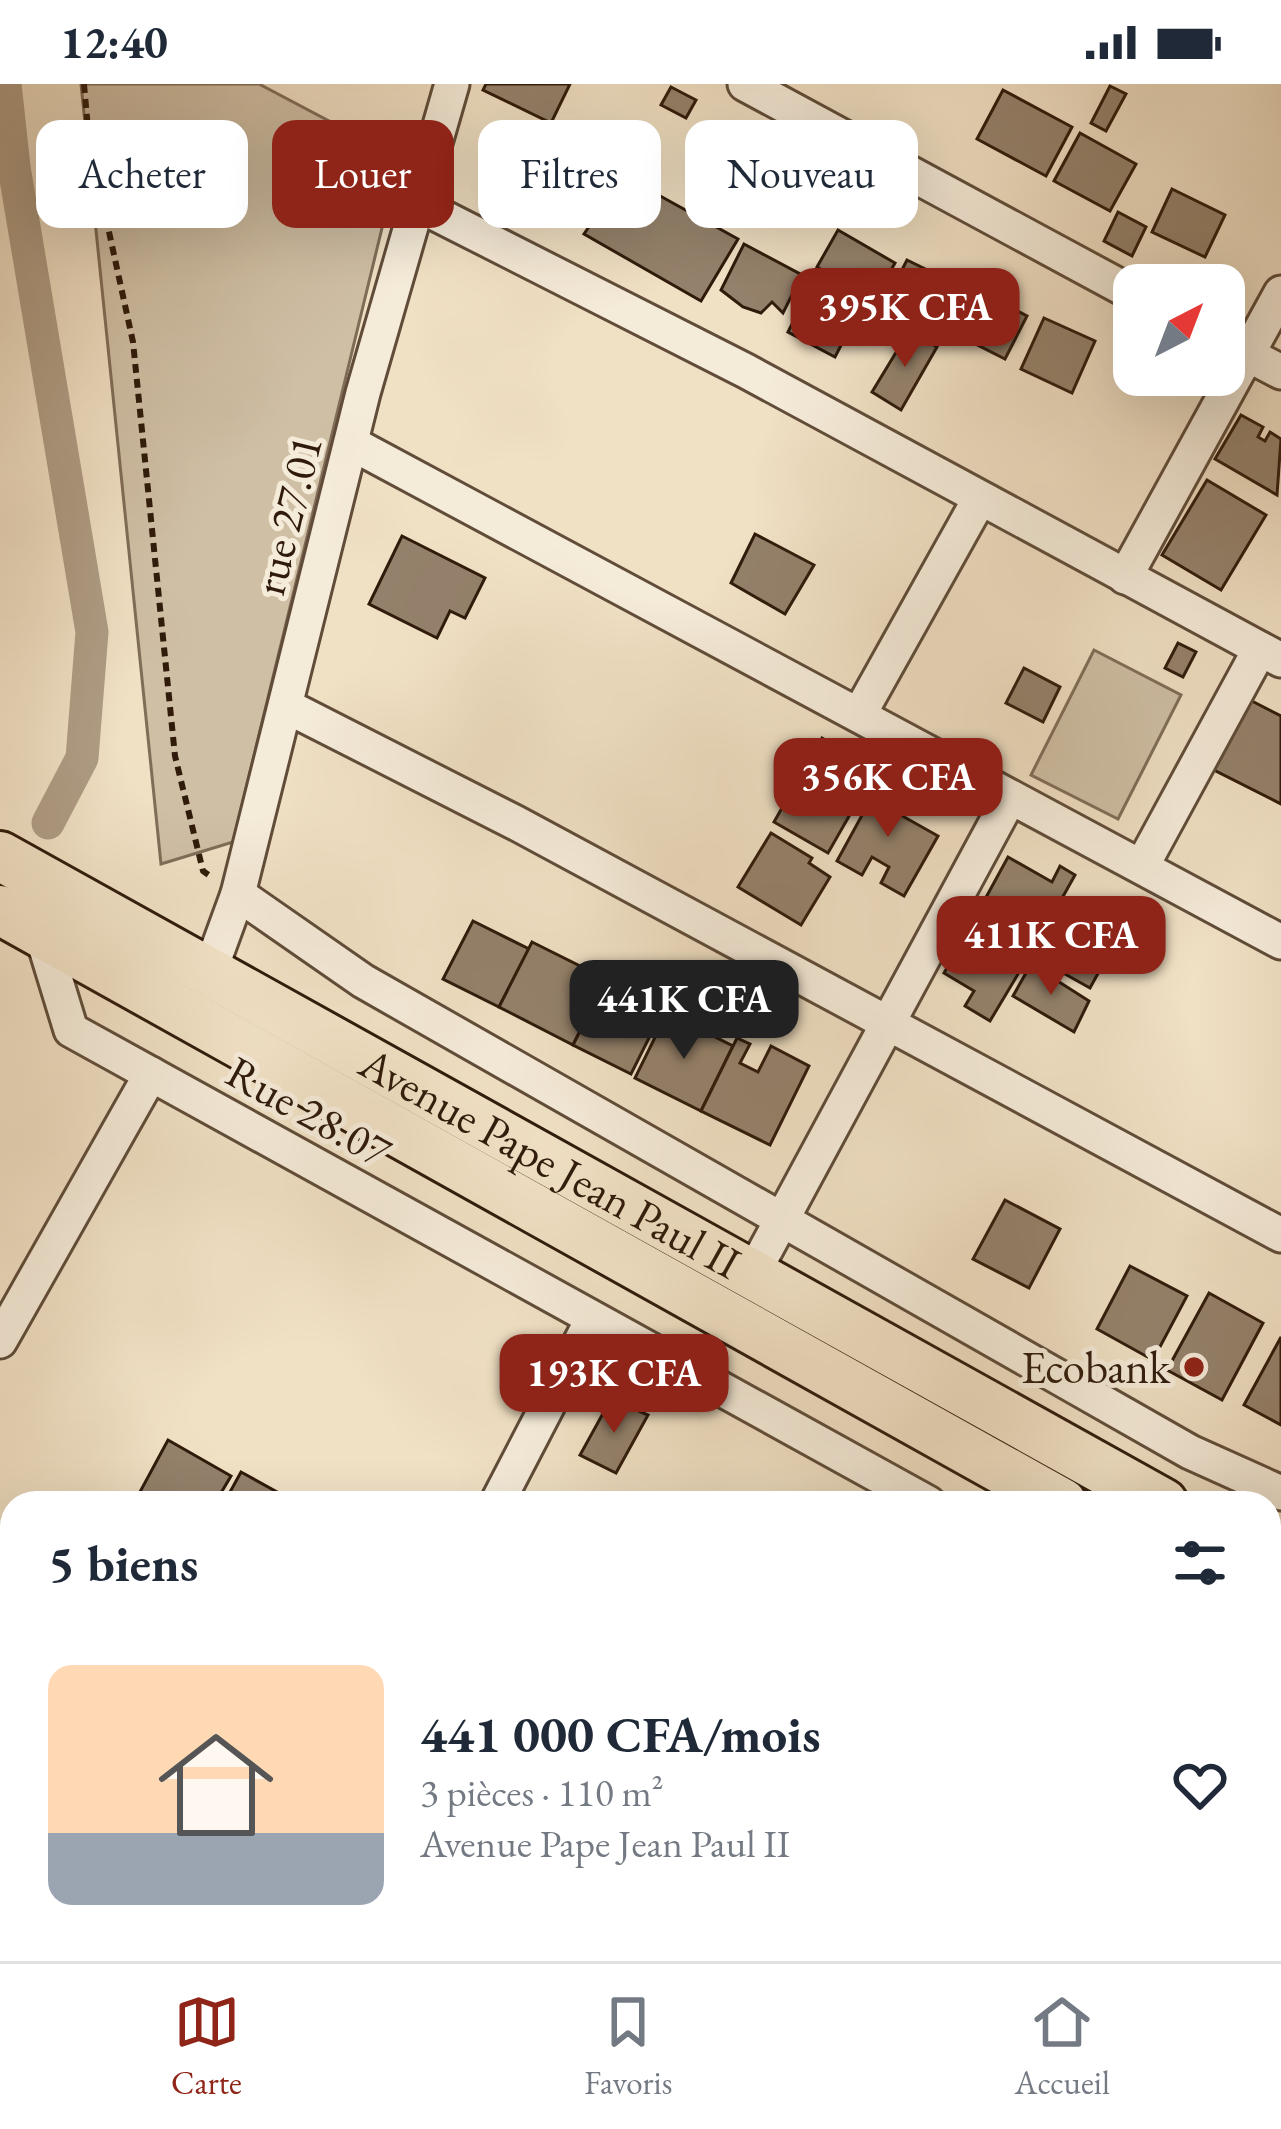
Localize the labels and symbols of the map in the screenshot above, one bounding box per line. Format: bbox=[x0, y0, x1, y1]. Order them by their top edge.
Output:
north arrow bbox=[1113, 264, 1245, 396]
pin: 395K CFA bbox=[781, 268, 1029, 370]
street label: rue 27.01 bbox=[239, 429, 335, 601]
pin: 356K CFA bbox=[764, 738, 1012, 840]
pin: 411K CFA bbox=[927, 896, 1175, 998]
pin: 441K CFA bbox=[560, 960, 808, 1062]
street label: Avenue Pape Jean Paul II bbox=[349, 1033, 751, 1291]
street label: Rue 28.07 bbox=[217, 1042, 402, 1180]
pin: 193K CFA bbox=[490, 1334, 738, 1436]
place label: Ecobank bbox=[1021, 1338, 1171, 1396]
marker: Ecobank bbox=[1181, 1354, 1207, 1380]

